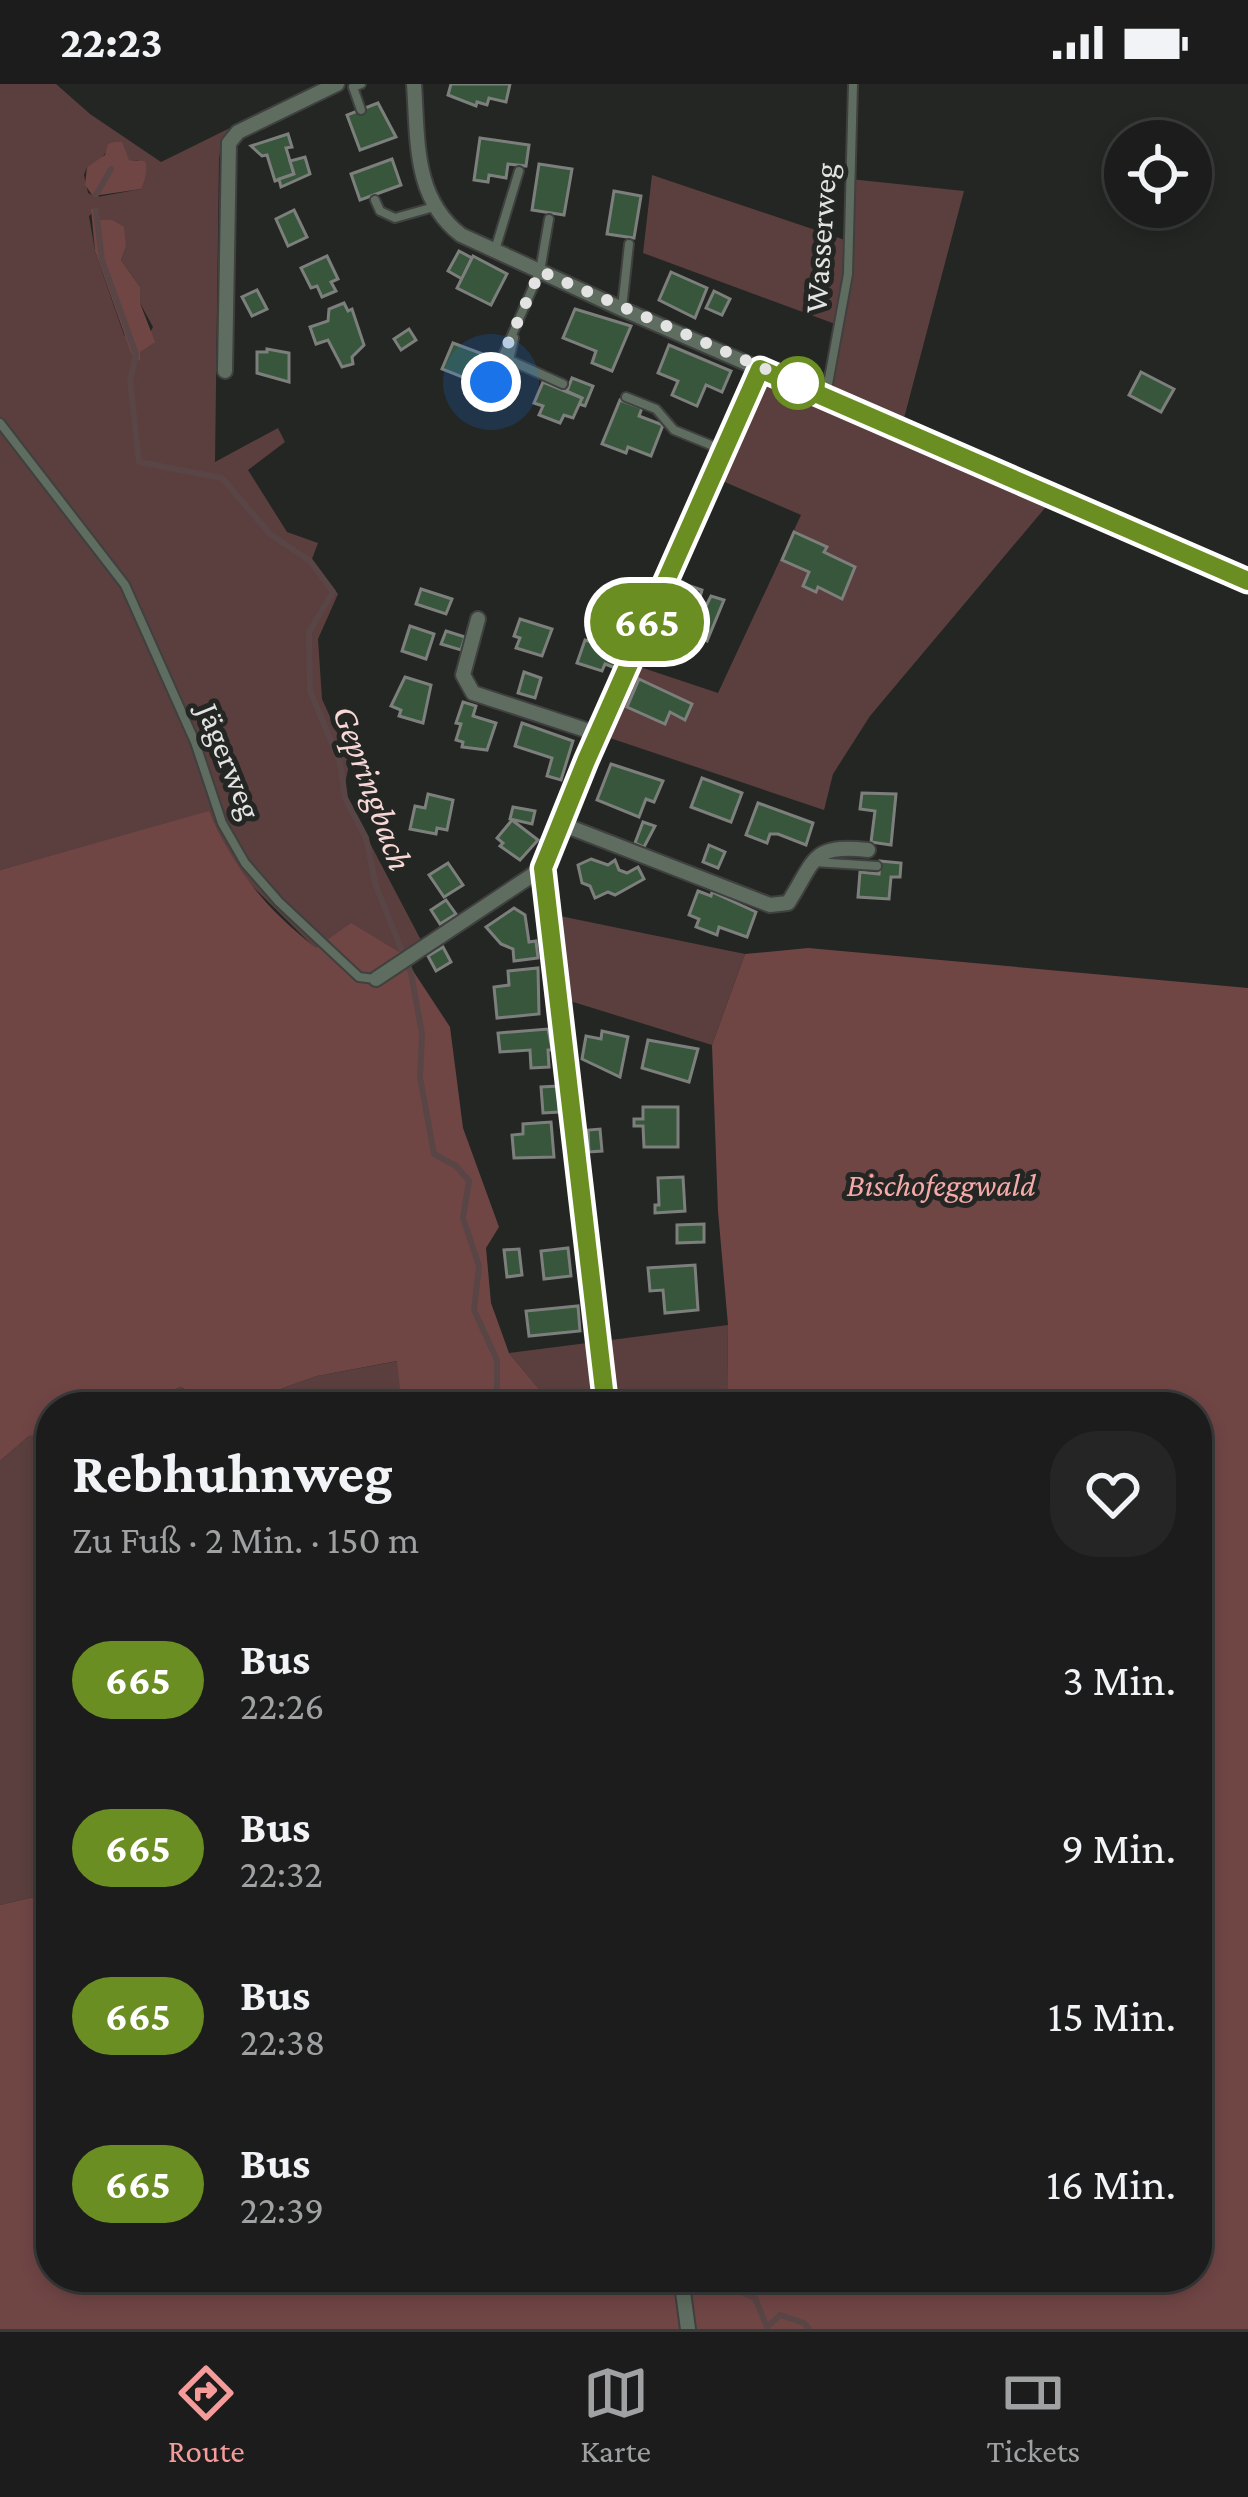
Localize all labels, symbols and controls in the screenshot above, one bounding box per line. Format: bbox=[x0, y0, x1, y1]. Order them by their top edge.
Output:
text: 22:23 bbox=[60, 17, 163, 67]
map controls bbox=[1104, 120, 1212, 228]
button: locate bbox=[1104, 120, 1212, 228]
street label: Wasserweg bbox=[796, 161, 844, 314]
your location bbox=[461, 352, 521, 412]
unlabelled marker bbox=[773, 358, 823, 408]
line badge: 665 bbox=[578, 583, 716, 661]
text: 665 bbox=[614, 598, 680, 645]
street label: Jägerweg bbox=[189, 695, 270, 824]
water label: Gepringbach bbox=[325, 700, 421, 876]
park label: Bischofeggwald bbox=[847, 1166, 1037, 1203]
button: heart bbox=[1050, 1431, 1176, 1557]
text: Rebhuhnweg bbox=[72, 1441, 393, 1504]
text: Zu Fuß · 2 Min. · 150 m bbox=[72, 1518, 419, 1561]
text: Bus bbox=[240, 1634, 310, 1684]
text: 3 Min. bbox=[1063, 1655, 1176, 1705]
text: 665 bbox=[105, 1656, 171, 1703]
text: 22:26 bbox=[240, 1684, 324, 1727]
text: Bus bbox=[240, 1802, 310, 1852]
text: 9 Min. bbox=[1061, 1823, 1176, 1873]
text: 665 bbox=[105, 1824, 171, 1871]
text: 22:32 bbox=[240, 1852, 323, 1895]
text: Bus bbox=[240, 1970, 310, 2020]
text: 15 Min. bbox=[1048, 1991, 1176, 2041]
text: 665 bbox=[105, 1992, 171, 2039]
text: 22:38 bbox=[240, 2020, 325, 2063]
text: Bus bbox=[240, 2138, 310, 2188]
text: 16 Min. bbox=[1046, 2159, 1176, 2209]
text: 665 bbox=[105, 2160, 171, 2207]
text: 22:39 bbox=[240, 2188, 324, 2231]
tab: Route bbox=[168, 2360, 245, 2469]
tab: Karte bbox=[580, 2360, 651, 2469]
tab: Tickets bbox=[987, 2360, 1080, 2469]

